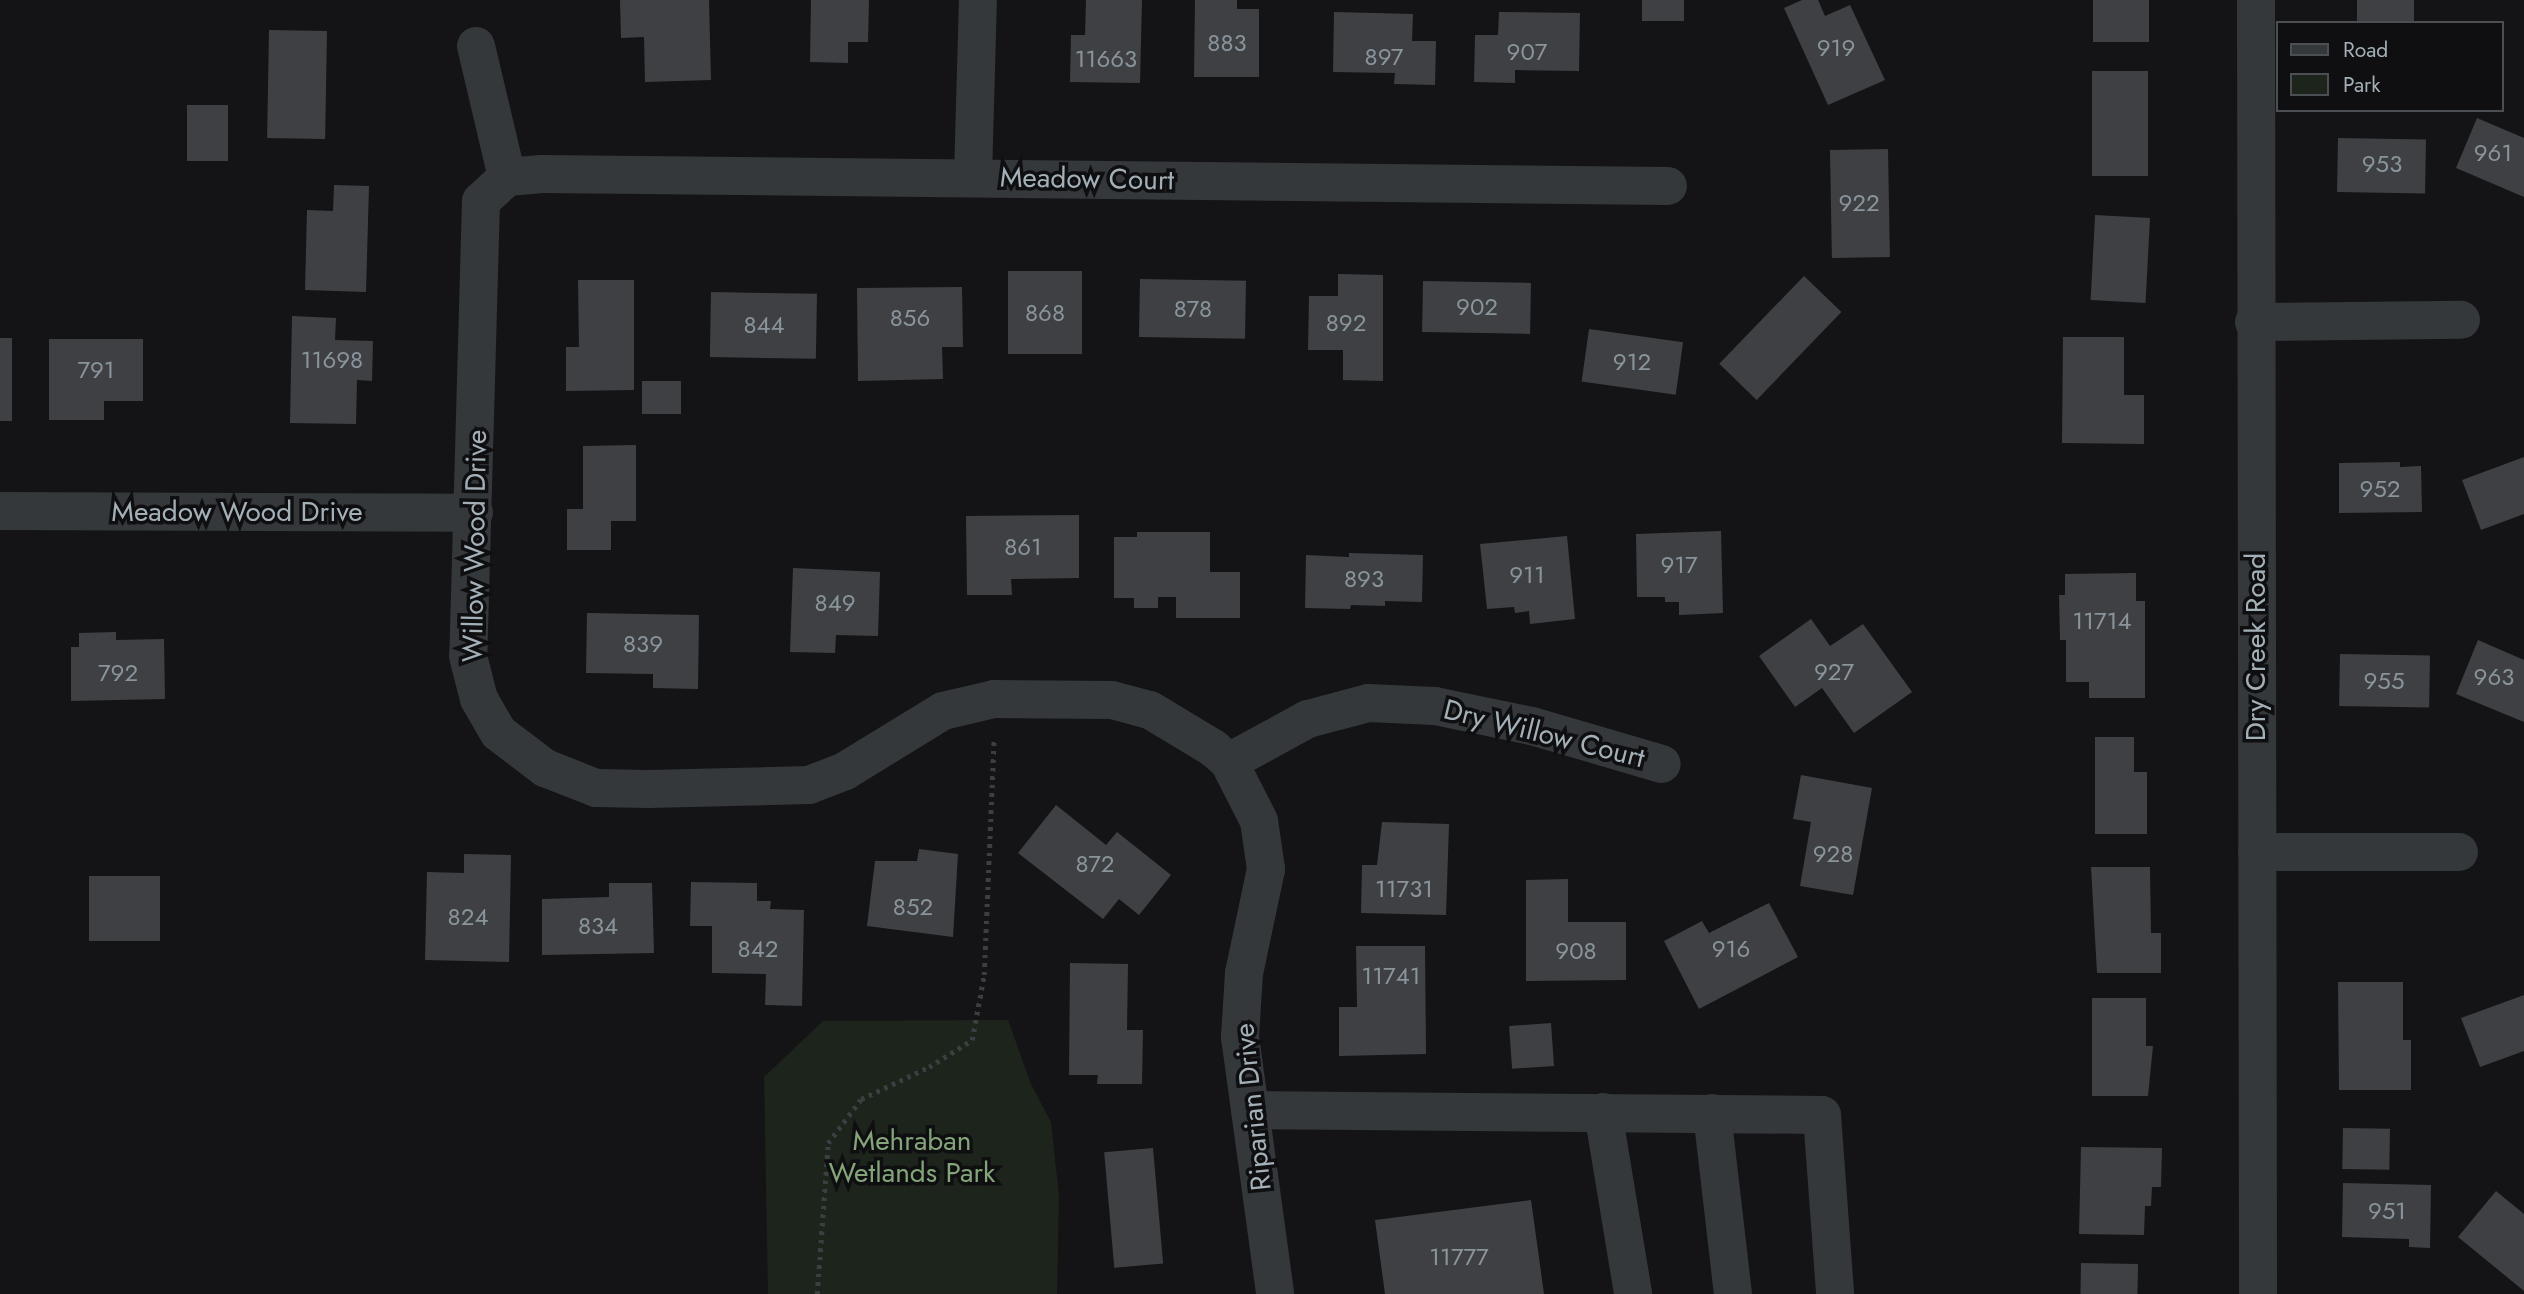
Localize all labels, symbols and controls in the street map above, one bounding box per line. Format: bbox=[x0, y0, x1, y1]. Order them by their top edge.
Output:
legend bbox=[2276, 21, 2503, 112]
house number: 883 bbox=[1207, 29, 1247, 57]
house number: 919 bbox=[1817, 34, 1855, 62]
text: Road bbox=[2343, 35, 2388, 65]
house number: 907 bbox=[1507, 38, 1547, 66]
house number: 897 bbox=[1365, 43, 1403, 71]
house number: 11663 bbox=[1075, 45, 1137, 73]
text: Park bbox=[2343, 70, 2380, 100]
house number: 961 bbox=[2474, 139, 2512, 167]
house number: 953 bbox=[2362, 150, 2402, 178]
street label: Meadow Court bbox=[1000, 161, 1174, 197]
house number: 922 bbox=[1838, 189, 1880, 217]
house number: 902 bbox=[1456, 293, 1498, 321]
house number: 878 bbox=[1174, 295, 1212, 323]
house number: 868 bbox=[1025, 299, 1065, 327]
house number: 856 bbox=[890, 304, 930, 332]
house number: 892 bbox=[1326, 309, 1366, 337]
house number: 844 bbox=[743, 311, 785, 339]
house number: 11698 bbox=[301, 346, 363, 374]
house number: 912 bbox=[1613, 348, 1651, 376]
house number: 791 bbox=[77, 356, 115, 384]
street label: Willow Wood Drive bbox=[456, 429, 494, 663]
house number: 952 bbox=[2359, 475, 2401, 503]
street label: Meadow Wood Drive bbox=[111, 495, 363, 529]
house number: 861 bbox=[1004, 533, 1042, 561]
house number: 917 bbox=[1660, 551, 1698, 579]
street label: Dry Creek Road bbox=[2239, 553, 2273, 741]
house number: 911 bbox=[1509, 561, 1545, 589]
house number: 893 bbox=[1344, 565, 1384, 593]
house number: 849 bbox=[815, 589, 855, 617]
house number: 11714 bbox=[2073, 607, 2131, 635]
house number: 839 bbox=[623, 630, 663, 658]
house number: 927 bbox=[1814, 658, 1854, 686]
house number: 792 bbox=[98, 659, 138, 687]
house number: 963 bbox=[2474, 663, 2514, 691]
house number: 955 bbox=[2364, 667, 2404, 695]
street label: Dry Willow Court bbox=[1440, 693, 1648, 775]
house number: 928 bbox=[1813, 840, 1853, 868]
house number: 872 bbox=[1076, 850, 1114, 878]
house number: 11731 bbox=[1375, 875, 1433, 903]
house number: 852 bbox=[893, 893, 933, 921]
house number: 824 bbox=[448, 903, 488, 931]
house number: 834 bbox=[578, 912, 618, 940]
house number: 842 bbox=[738, 935, 778, 963]
house number: 916 bbox=[1712, 935, 1750, 963]
house number: 908 bbox=[1555, 937, 1597, 965]
house number: 11741 bbox=[1362, 962, 1420, 990]
street label: Riparian Drive bbox=[1228, 1022, 1278, 1192]
park label: Mehraban Wetlands Park bbox=[829, 1124, 995, 1190]
house number: 951 bbox=[2368, 1197, 2406, 1225]
house number: 11777 bbox=[1429, 1243, 1489, 1271]

